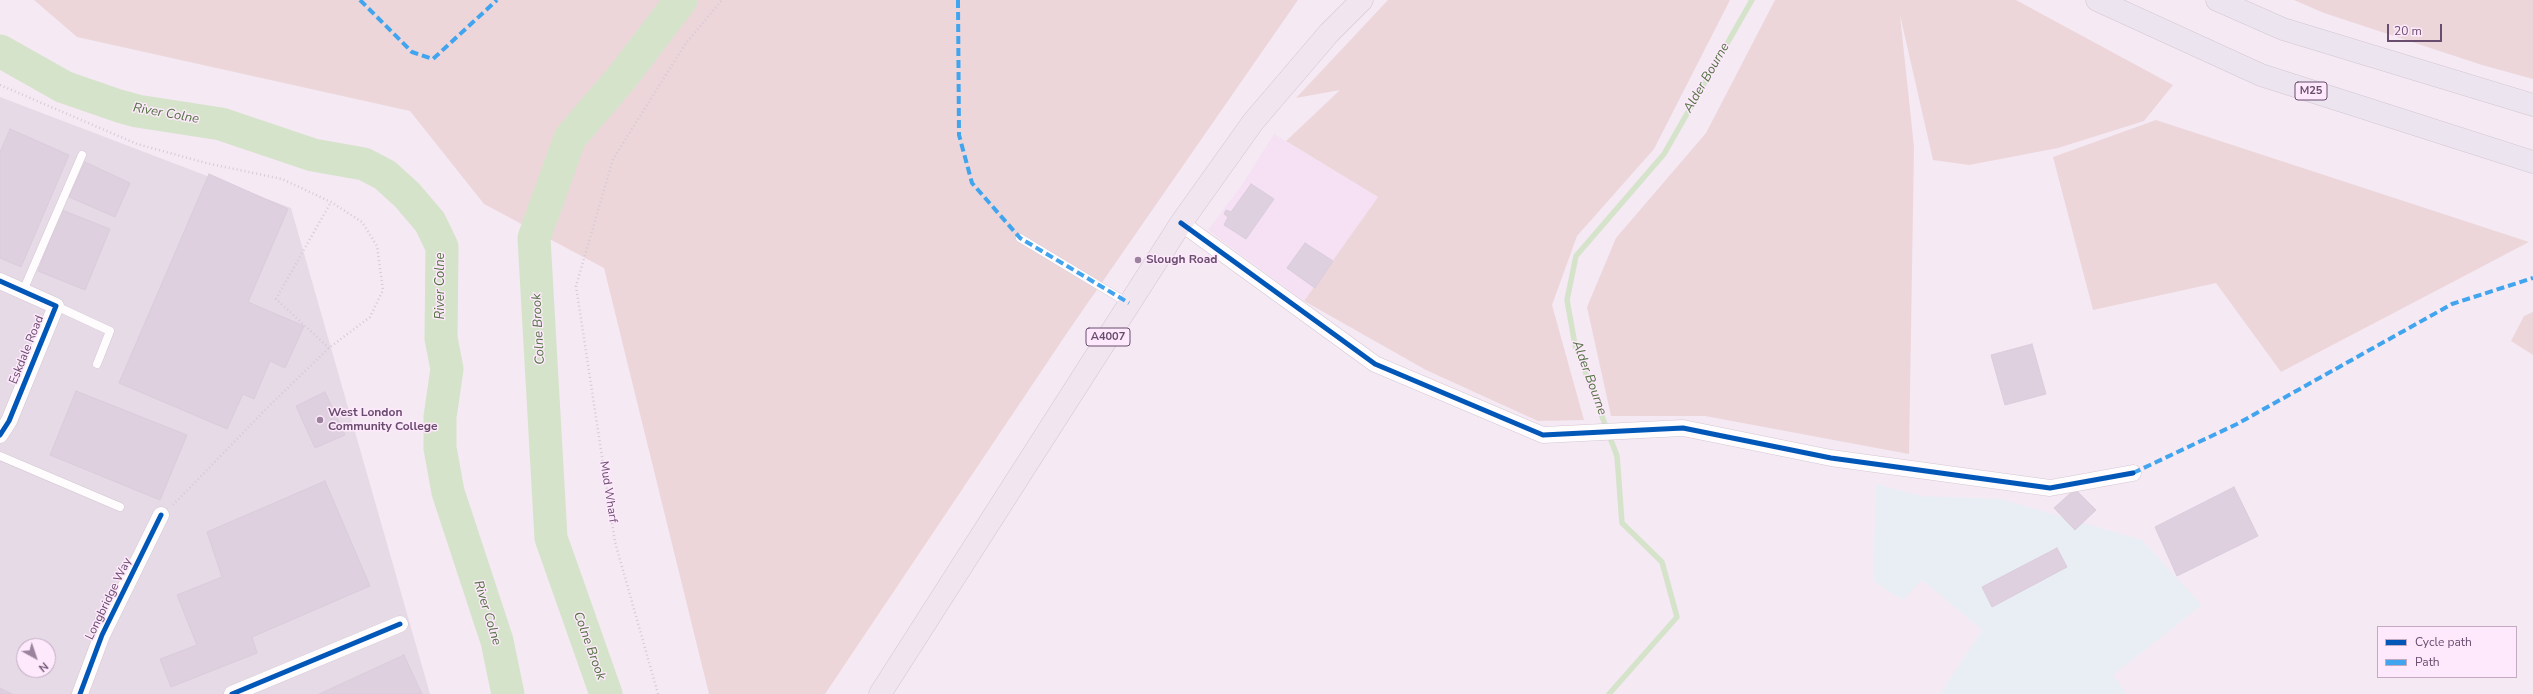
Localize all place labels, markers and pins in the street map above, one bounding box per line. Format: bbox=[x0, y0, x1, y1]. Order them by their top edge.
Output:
place label: Slough Road bbox=[1146, 253, 1217, 267]
marker: Slough Road bbox=[1133, 255, 1143, 265]
place label: West London Community College bbox=[328, 406, 437, 434]
marker: West London Community College bbox=[315, 415, 325, 425]

